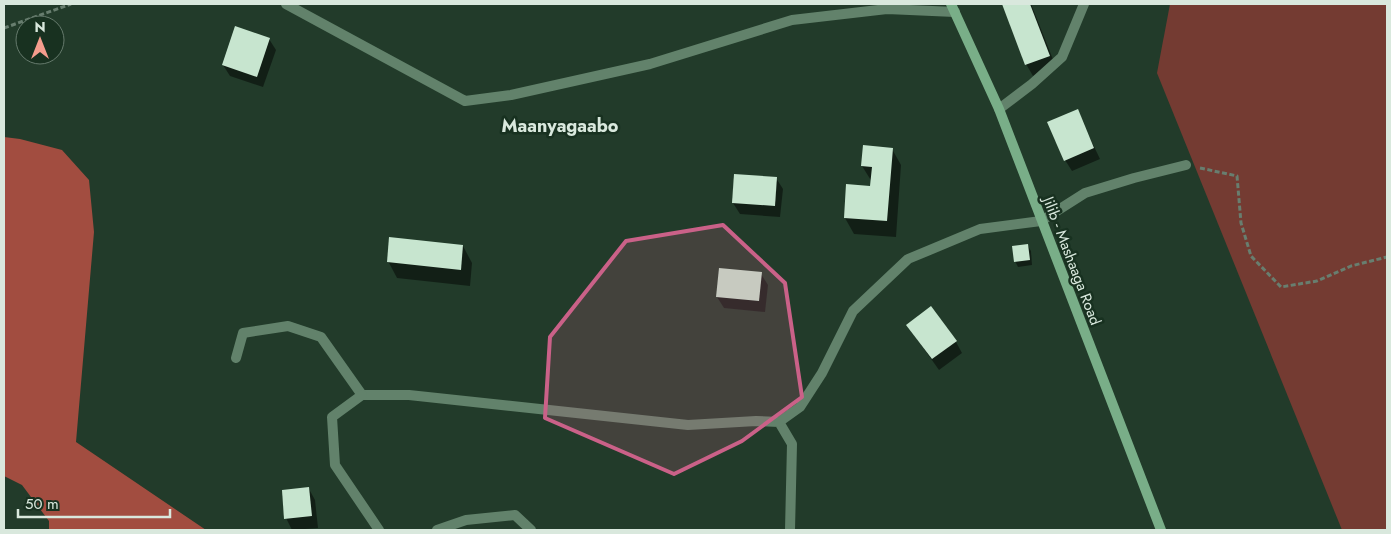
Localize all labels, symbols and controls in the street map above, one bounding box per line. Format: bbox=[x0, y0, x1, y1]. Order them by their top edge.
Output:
north arrow bbox=[15, 15, 65, 65]
text: N bbox=[34, 17, 46, 37]
district label: Maanyagaabo bbox=[502, 113, 619, 139]
street label: Jilib - Mashaaga Road bbox=[1037, 192, 1107, 328]
scale bar bbox=[18, 486, 170, 518]
text: 50 m bbox=[25, 493, 59, 515]

